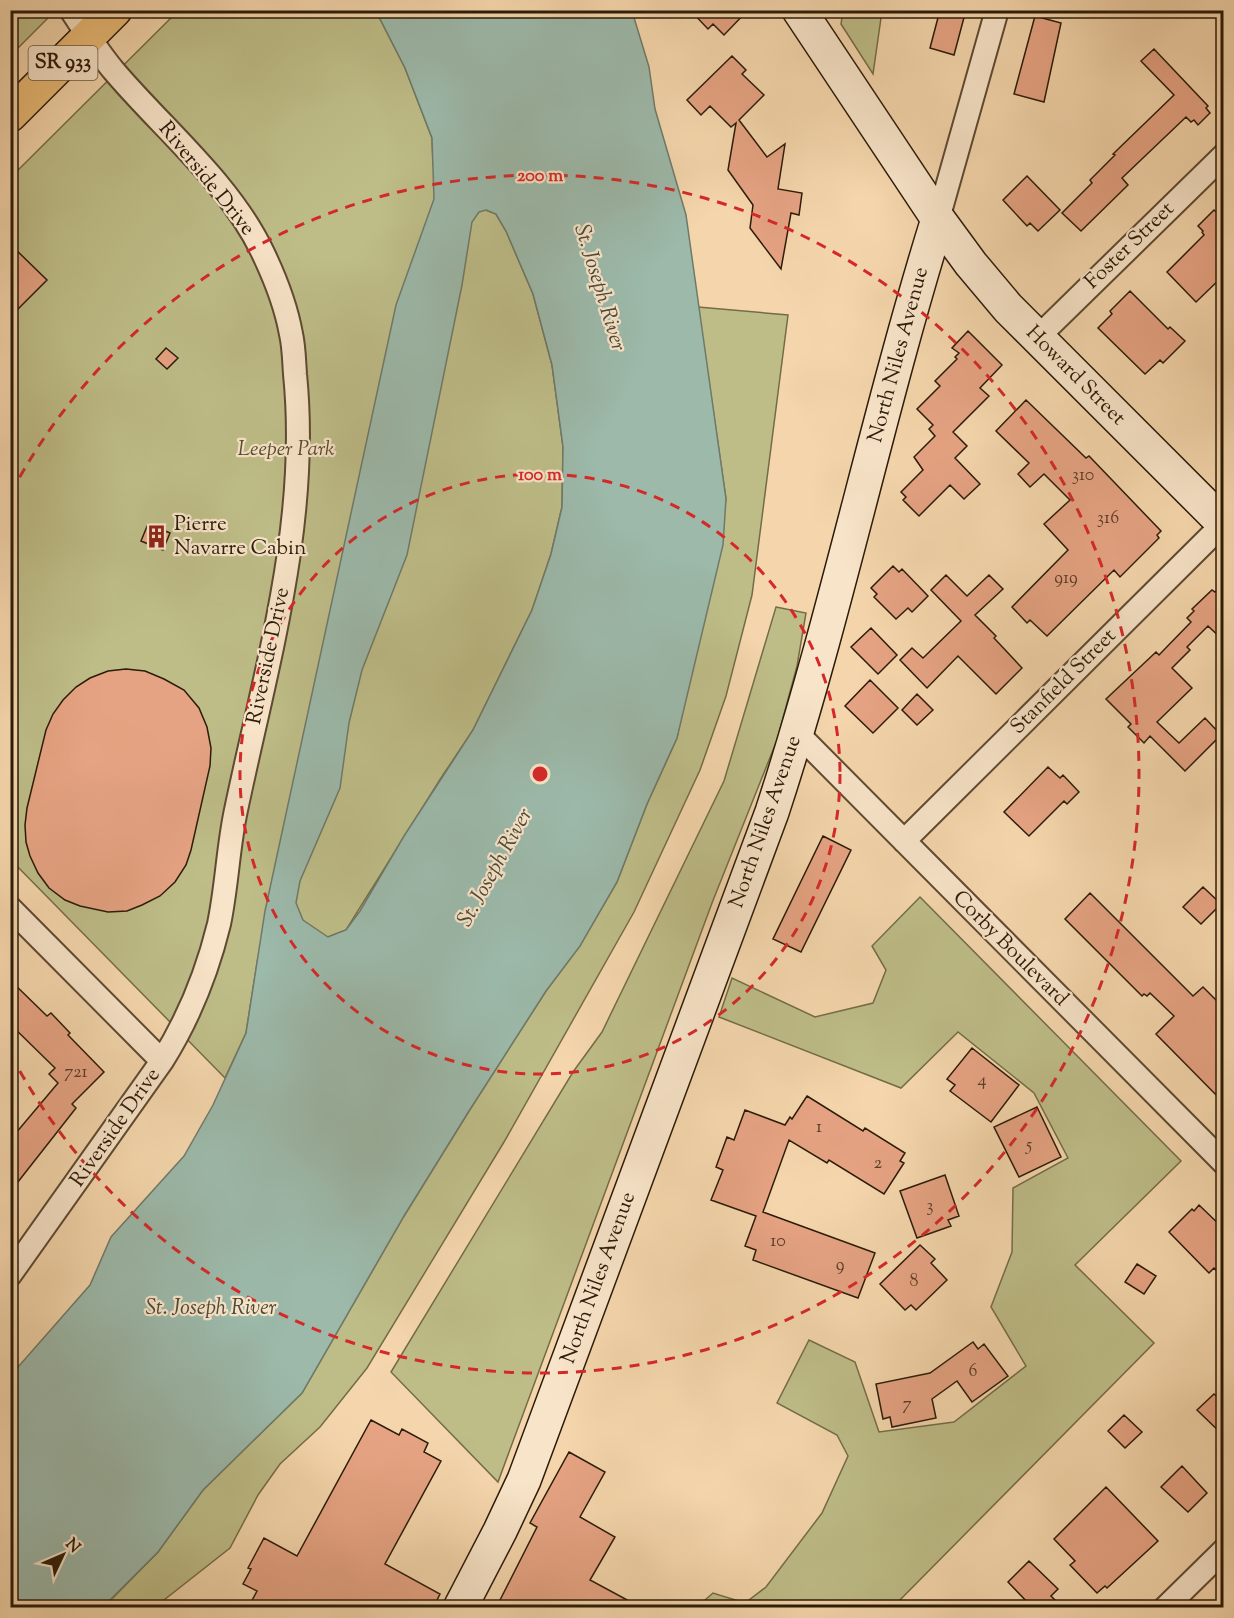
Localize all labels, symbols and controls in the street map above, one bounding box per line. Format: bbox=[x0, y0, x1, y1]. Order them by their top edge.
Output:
road number: SR 933 bbox=[28, 46, 98, 80]
street label: Riverside Drive bbox=[150, 115, 262, 243]
text: 200 m bbox=[517, 164, 563, 190]
street label: Foster Street bbox=[1078, 195, 1182, 297]
water label: St. Joseph River bbox=[565, 221, 634, 356]
street label: North Niles Avenue bbox=[861, 264, 937, 446]
street label: Howard Street bbox=[1018, 319, 1132, 433]
park label: Leeper Park bbox=[238, 435, 335, 465]
text: 100 m bbox=[518, 463, 562, 489]
house number: 310 bbox=[1072, 463, 1094, 489]
house number: 316 bbox=[1097, 506, 1119, 532]
place label: Pierre Navarre Cabin bbox=[174, 510, 306, 564]
building icon: Pierre Navarre Cabin bbox=[143, 524, 169, 550]
house number: 919 bbox=[1054, 566, 1078, 592]
street label: Riverside Drive bbox=[240, 585, 298, 727]
street label: Stanfield Street bbox=[1004, 622, 1124, 742]
street label: North Niles Avenue bbox=[722, 732, 810, 912]
centre of rings bbox=[530, 764, 550, 784]
water label: St. Joseph River bbox=[450, 803, 542, 933]
street label: Corby Boulevard bbox=[945, 884, 1075, 1014]
house number: 721 bbox=[64, 1060, 88, 1086]
street label: Riverside Drive bbox=[64, 1062, 168, 1194]
house number: 4 bbox=[977, 1068, 987, 1094]
house number: 1 bbox=[816, 1115, 822, 1141]
house number: 5 bbox=[1025, 1133, 1032, 1159]
house number: 2 bbox=[874, 1151, 883, 1177]
street label: North Niles Avenue bbox=[554, 1188, 644, 1368]
house number: 3 bbox=[926, 1194, 934, 1220]
house number: 10 bbox=[770, 1229, 786, 1255]
house number: 9 bbox=[836, 1253, 845, 1279]
house number: 8 bbox=[910, 1269, 919, 1295]
water label: St. Joseph River bbox=[145, 1293, 277, 1325]
house number: 6 bbox=[969, 1359, 978, 1385]
house number: 7 bbox=[902, 1392, 912, 1418]
north arrow bbox=[33, 1525, 93, 1585]
text: N bbox=[59, 1534, 85, 1559]

